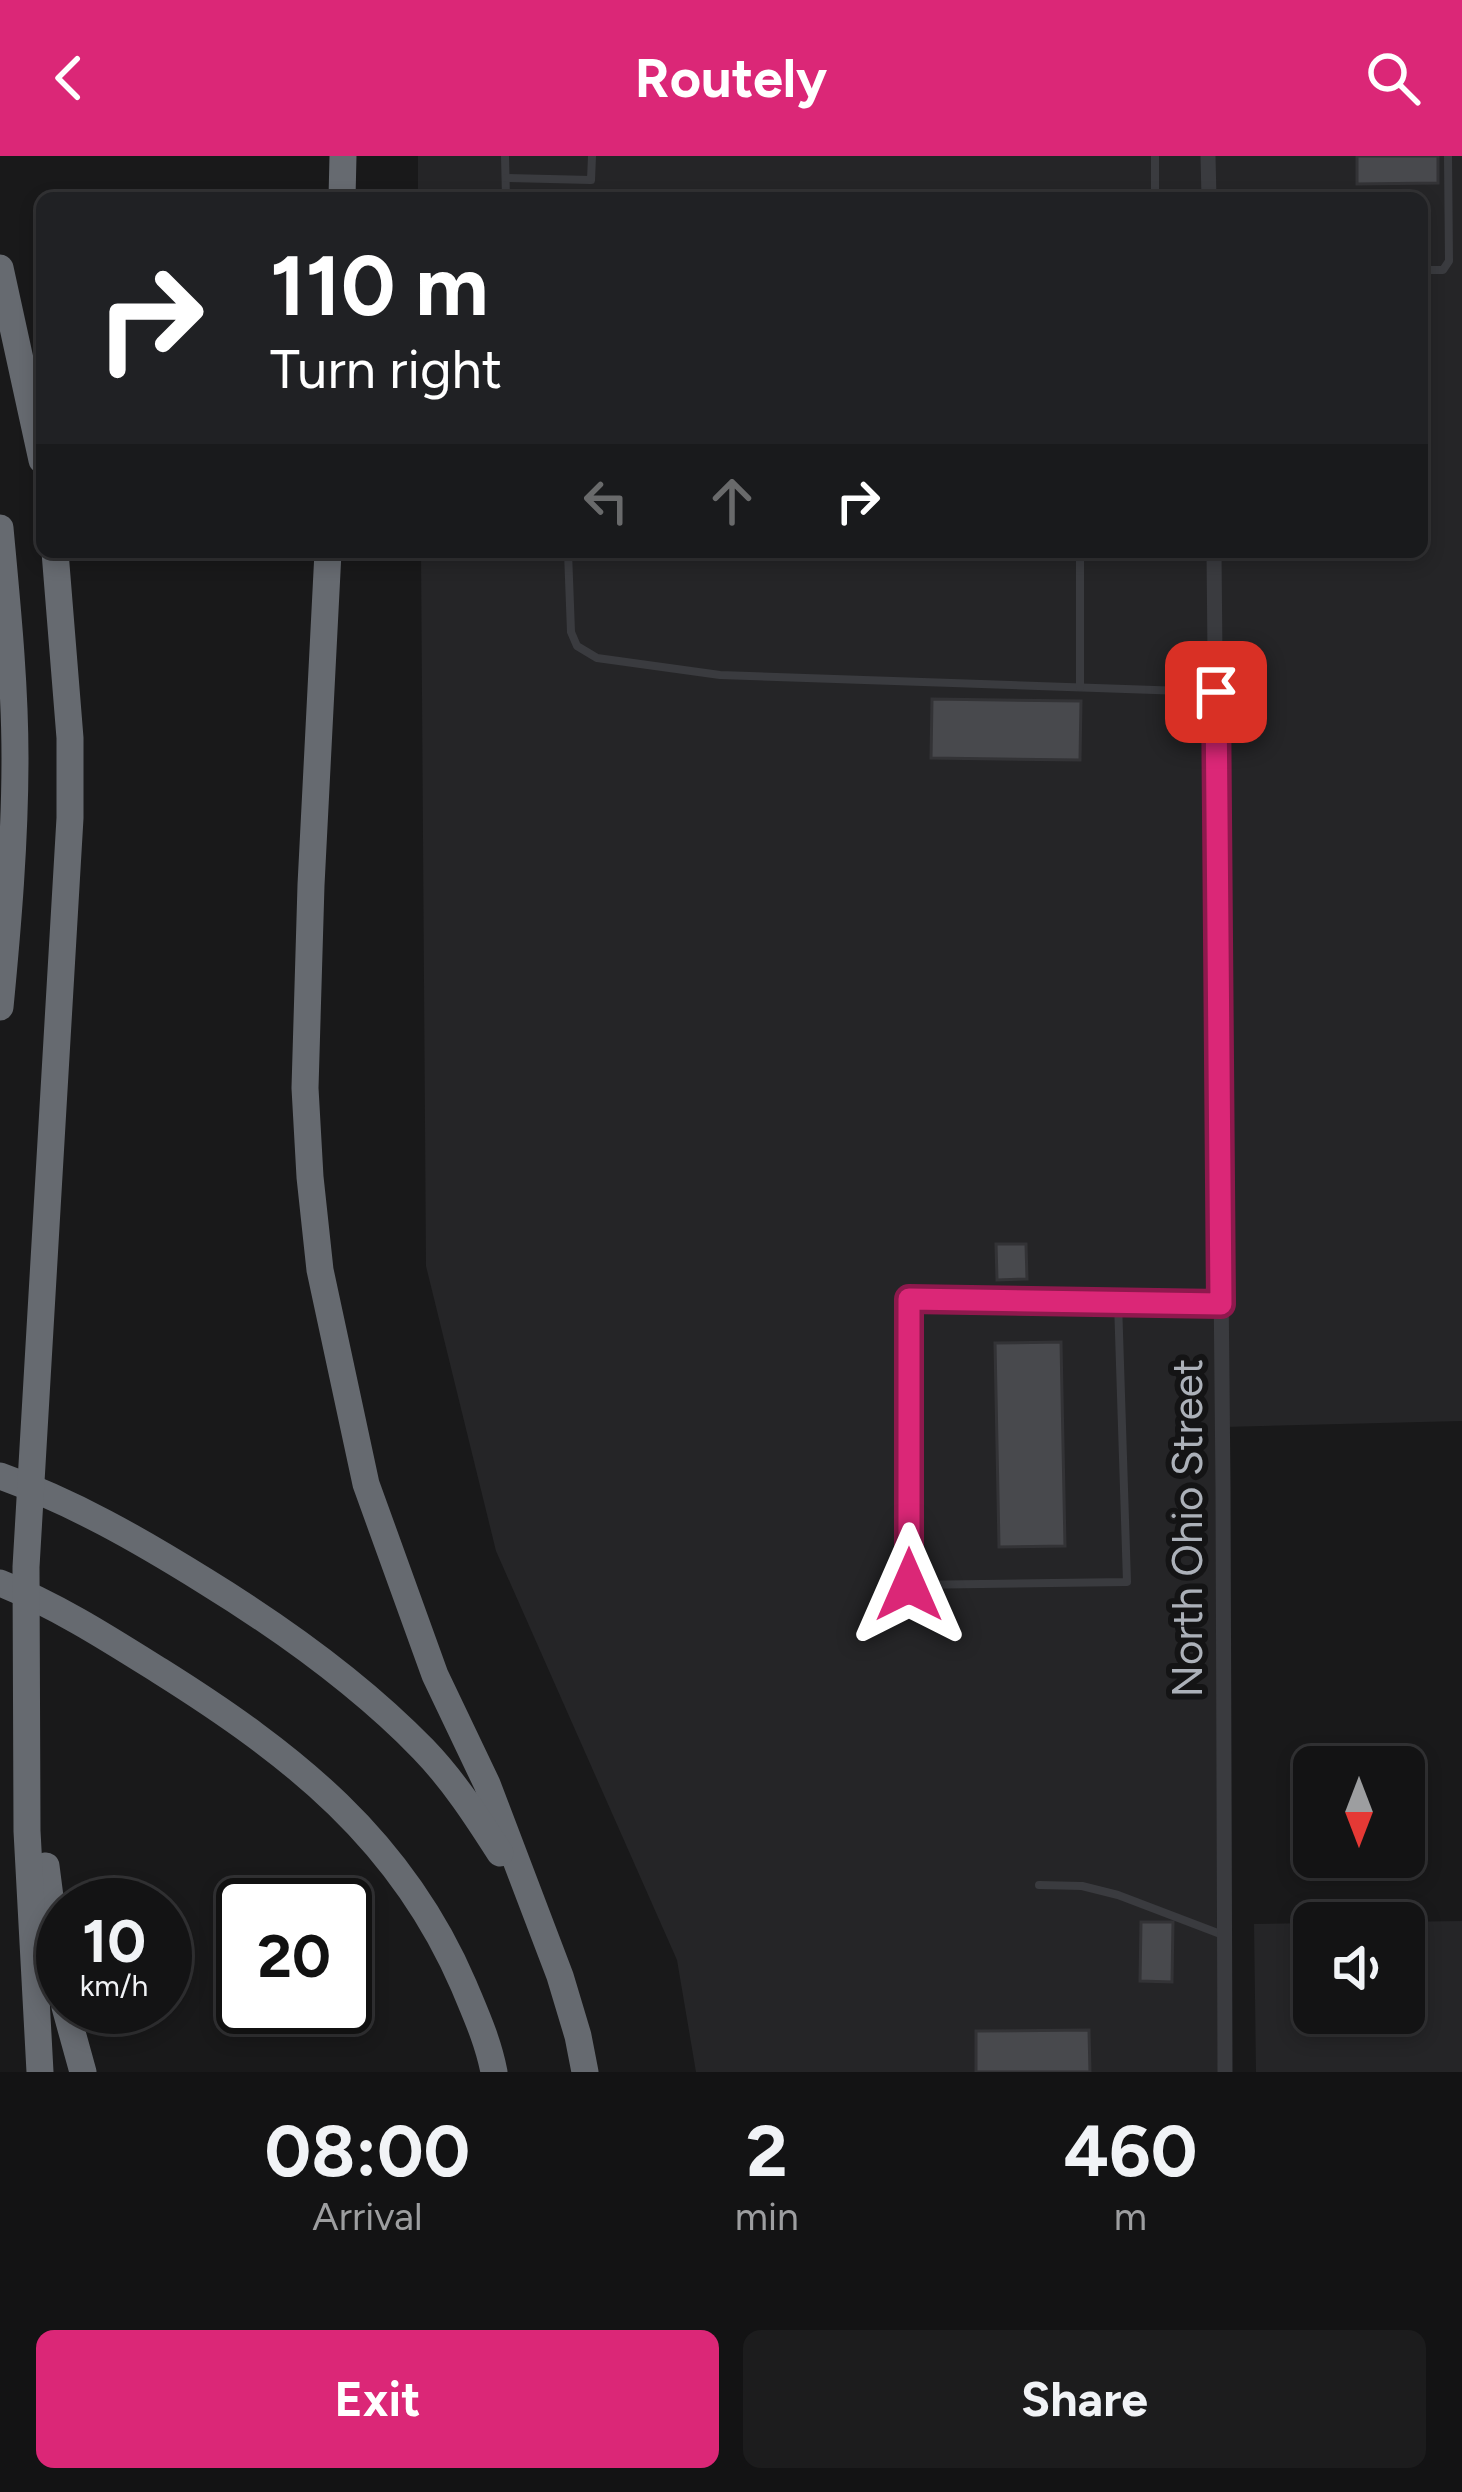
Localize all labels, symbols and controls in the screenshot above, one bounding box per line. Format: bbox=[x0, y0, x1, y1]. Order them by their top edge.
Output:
icon: back bbox=[36, 45, 102, 111]
icon: search bbox=[1360, 45, 1426, 111]
text: Routely bbox=[635, 46, 827, 111]
text: 110 m bbox=[270, 235, 489, 336]
icon: right bbox=[72, 240, 228, 396]
text: Turn right bbox=[270, 337, 502, 402]
icon: left bbox=[573, 468, 639, 534]
icon: ahead bbox=[699, 468, 765, 534]
icon: right bbox=[825, 468, 891, 534]
pin bbox=[1165, 641, 1267, 743]
icon: arrive bbox=[1183, 659, 1249, 725]
street label: North Ohio Street bbox=[1162, 1359, 1213, 1697]
position arrow bbox=[846, 1522, 972, 1648]
north arrow bbox=[1293, 1746, 1425, 1878]
map controls bbox=[1293, 1746, 1425, 2034]
speed limit sign: 20 bbox=[216, 1878, 372, 2034]
button: sound bbox=[1293, 1902, 1425, 2034]
text: 10 bbox=[82, 1905, 146, 1977]
text: km/h bbox=[80, 1967, 148, 2004]
text: 08:00 bbox=[265, 2108, 470, 2194]
text: 2 bbox=[746, 2108, 788, 2194]
text: 460 bbox=[1063, 2108, 1197, 2194]
text: Arrival bbox=[312, 2193, 422, 2240]
text: min bbox=[735, 2193, 799, 2240]
text: m bbox=[1114, 2193, 1147, 2240]
button: Exit bbox=[36, 2330, 719, 2468]
button: Share bbox=[743, 2330, 1426, 2468]

